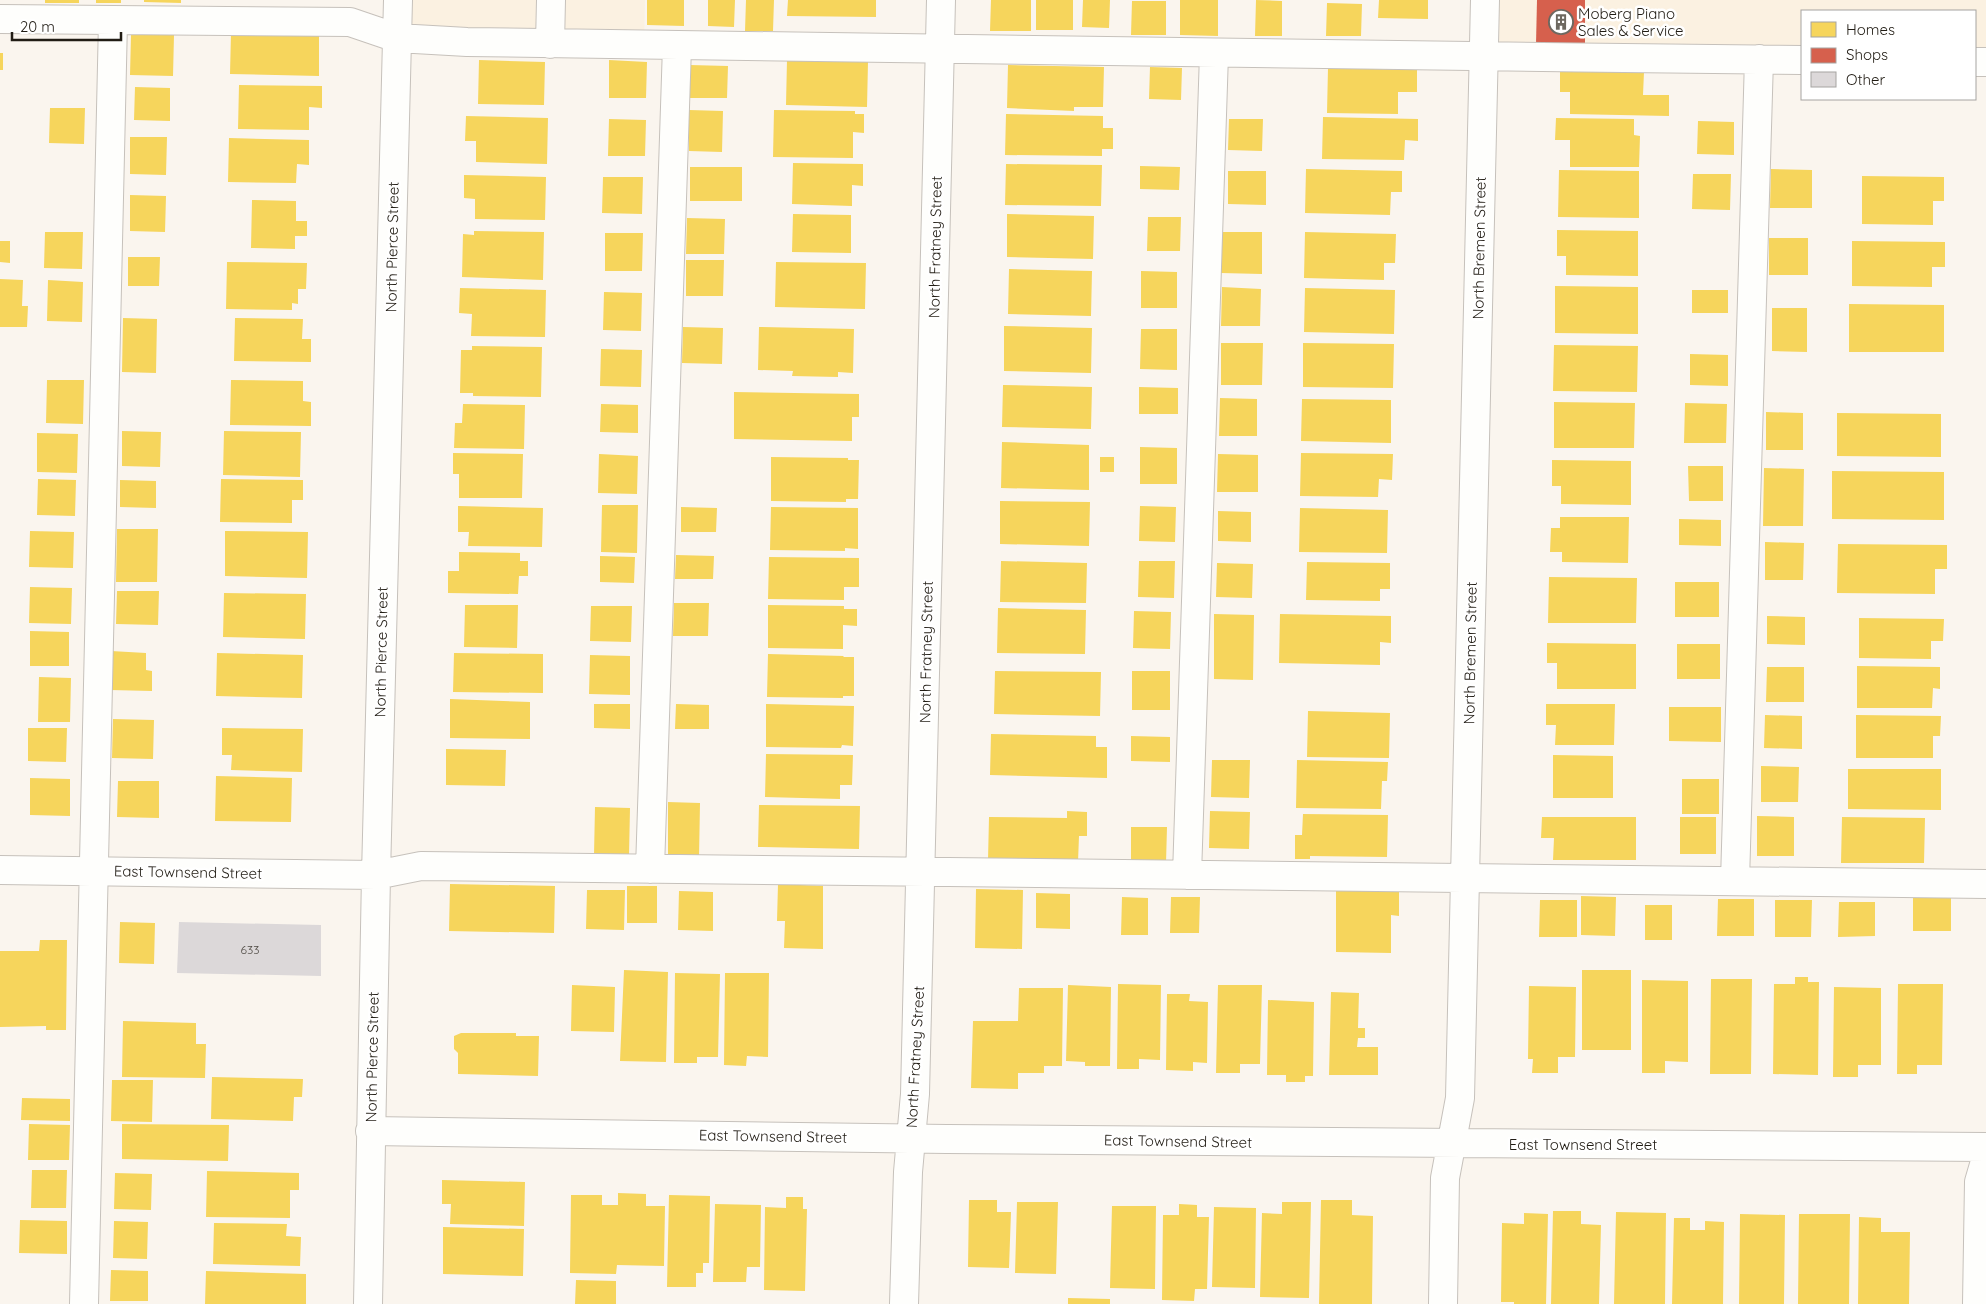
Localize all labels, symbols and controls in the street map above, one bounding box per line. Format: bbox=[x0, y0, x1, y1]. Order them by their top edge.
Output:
place label: Moberg Piano Sales & Service bbox=[1578, 4, 1684, 40]
building icon: Moberg Piano Sales & Service bbox=[1548, 9, 1574, 35]
scale bar bbox=[12, 10, 121, 42]
legend bbox=[1801, 10, 1976, 100]
text: 20 m bbox=[20, 17, 55, 36]
text: Homes bbox=[1846, 20, 1895, 39]
text: Shops bbox=[1846, 45, 1888, 64]
text: Other bbox=[1846, 70, 1886, 89]
street label: North Fratney Street bbox=[924, 176, 946, 318]
street label: North Bremen Street bbox=[1468, 176, 1490, 320]
street label: North Pierce Street bbox=[381, 181, 403, 313]
street label: North Fratney Street bbox=[915, 581, 937, 723]
street label: North Bremen Street bbox=[1459, 581, 1481, 725]
street label: North Pierce Street bbox=[370, 586, 392, 718]
street label: East Townsend Street bbox=[114, 861, 262, 883]
house number: 633 bbox=[240, 942, 260, 957]
street label: North Fratney Street bbox=[902, 985, 928, 1129]
street label: North Pierce Street bbox=[361, 991, 383, 1123]
street label: East Townsend Street bbox=[699, 1125, 847, 1147]
street label: East Townsend Street bbox=[1104, 1130, 1252, 1152]
street label: East Townsend Street bbox=[1509, 1135, 1657, 1154]

